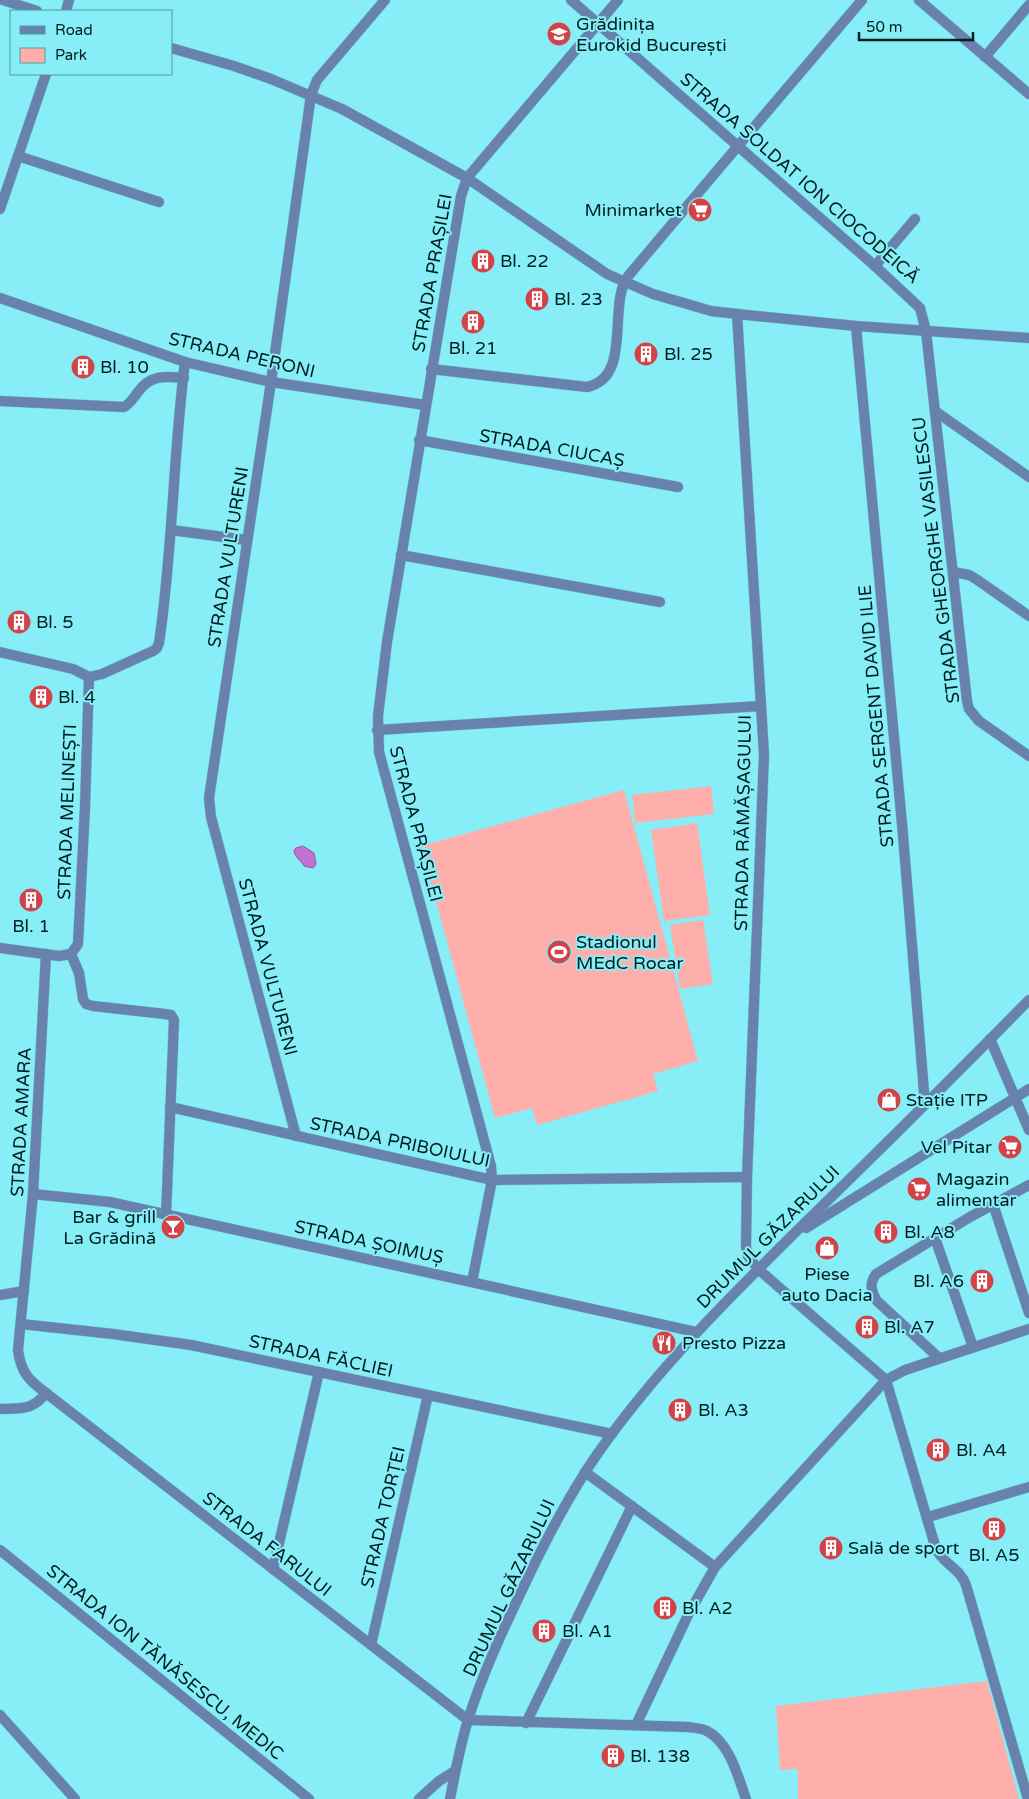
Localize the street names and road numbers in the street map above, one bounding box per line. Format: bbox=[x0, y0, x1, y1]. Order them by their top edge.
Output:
street label: STRADA SOLDAT ION CIOCODEICĂ bbox=[676, 68, 924, 288]
street label: STRADA PRAȘILEI bbox=[407, 192, 457, 354]
street label: STRADA PERONI bbox=[167, 327, 317, 383]
street label: STRADA GHEORGHE VASILESCU bbox=[907, 415, 965, 705]
street label: STRADA CIUCAȘ bbox=[478, 424, 626, 472]
street label: STRADA VULTURENI bbox=[203, 465, 253, 649]
street label: STRADA SERGENT DAVID ILIE bbox=[854, 584, 898, 848]
street label: STRADA RĂMĂȘAGULUI bbox=[730, 715, 756, 931]
street label: STRADA MELINEȘTI bbox=[53, 724, 81, 900]
street label: STRADA PRAȘILEI bbox=[385, 744, 447, 904]
street label: STRADA VULTURENI bbox=[234, 876, 302, 1058]
street label: STRADA AMARA bbox=[6, 1047, 36, 1197]
street label: STRADA PRIBOIULUI bbox=[308, 1112, 492, 1172]
street label: DRUMUL GĂZARULUI bbox=[692, 1161, 844, 1313]
street label: STRADA ȘOIMUȘ bbox=[292, 1215, 446, 1269]
street label: STRADA FĂCLIEI bbox=[247, 1330, 395, 1382]
street label: STRADA TORȚEI bbox=[356, 1444, 410, 1590]
street label: STRADA FARULUI bbox=[198, 1487, 336, 1601]
street label: DRUMUL GĂZARULUI bbox=[458, 1496, 560, 1680]
street label: STRADA ION TĂNĂSESCU, MEDIC bbox=[42, 1560, 288, 1764]

